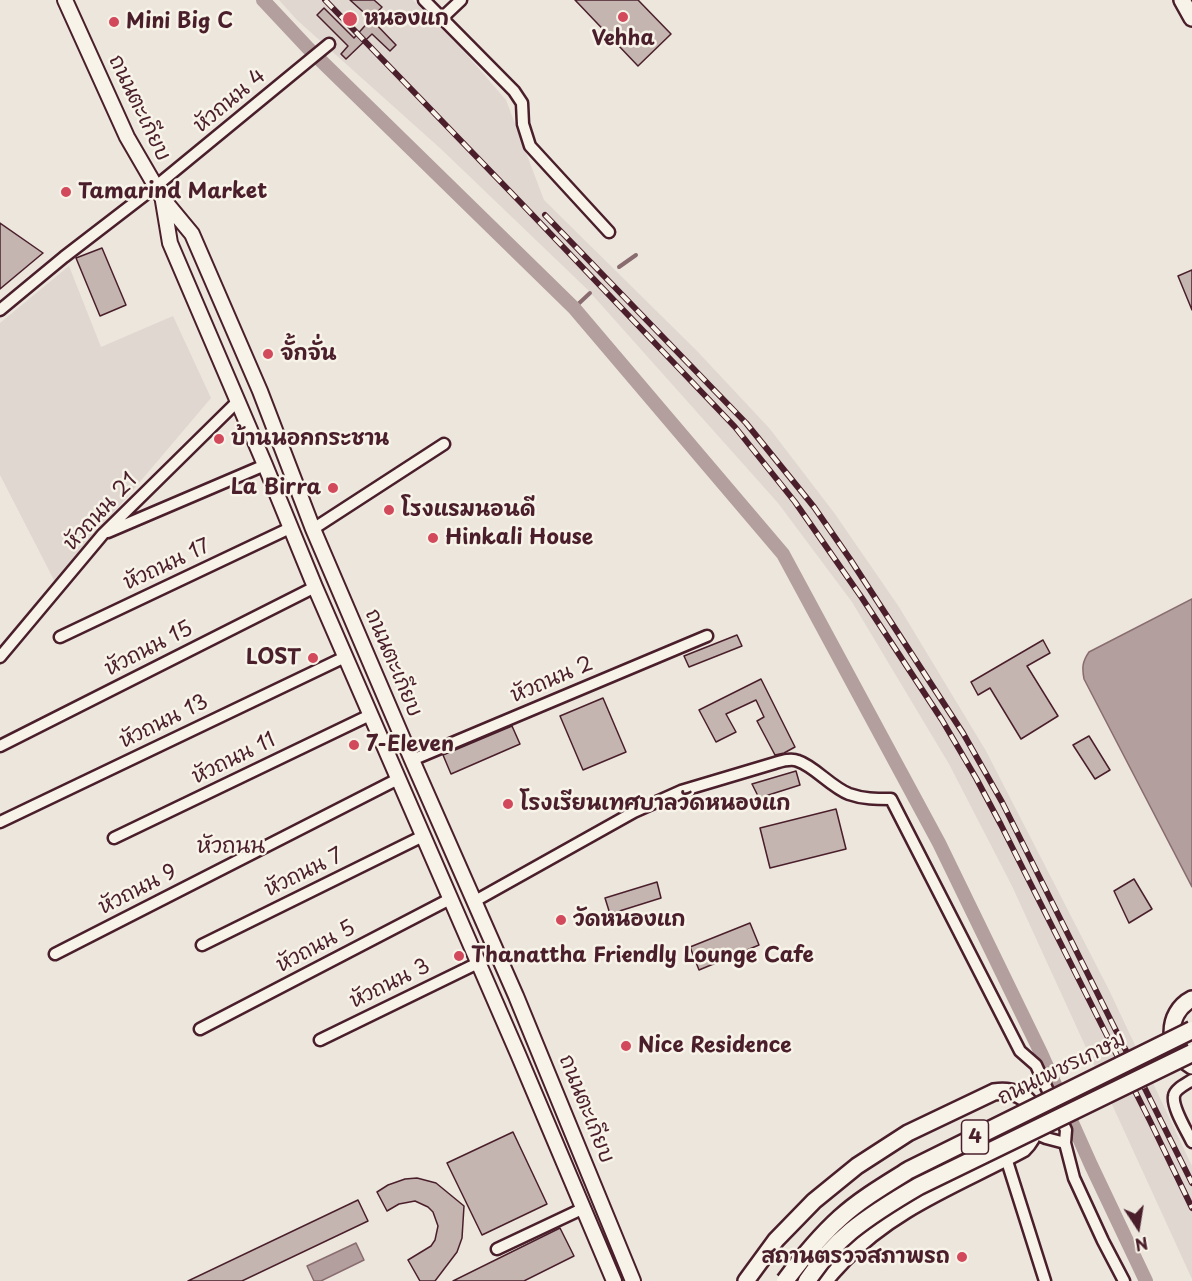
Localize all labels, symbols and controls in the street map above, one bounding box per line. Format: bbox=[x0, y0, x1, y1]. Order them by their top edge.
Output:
place label: หนองแก bbox=[364, 6, 449, 32]
place label: Mini Big C bbox=[126, 9, 233, 35]
marker: หนองแก bbox=[341, 10, 359, 28]
marker: Vehha bbox=[616, 10, 630, 24]
marker: Mini Big C bbox=[107, 15, 121, 29]
place label: Vehha bbox=[591, 26, 655, 52]
street label: ถนนตะเกียบ bbox=[103, 51, 175, 165]
street label: หัวถนน 4 bbox=[189, 64, 271, 138]
place label: Tamarind Market bbox=[78, 179, 267, 205]
marker: Tamarind Market bbox=[59, 185, 73, 199]
place label: จั้กจั่น bbox=[280, 341, 337, 367]
marker: จั้กจั่น bbox=[261, 347, 275, 361]
place label: บ้านนอกกระชาน bbox=[231, 426, 389, 452]
marker: บ้านนอกกระชาน bbox=[212, 432, 226, 446]
street label: หัวถนน 21 bbox=[59, 468, 143, 556]
place label: La Birra bbox=[231, 475, 321, 501]
marker: La Birra bbox=[326, 481, 340, 495]
place label: โรงแรมนอนดี bbox=[401, 497, 536, 523]
marker: โรงแรมนอนดี bbox=[382, 503, 396, 517]
place label: Hinkali House bbox=[445, 525, 593, 551]
marker: Hinkali House bbox=[426, 531, 440, 545]
street label: หัวถนน 17 bbox=[120, 534, 214, 596]
street label: ถนนตะเกียบ bbox=[359, 605, 427, 721]
street label: หัวถนน 15 bbox=[101, 616, 197, 682]
place label: LOST bbox=[246, 645, 301, 671]
marker: LOST bbox=[306, 651, 320, 665]
street label: หัวถนน 2 bbox=[507, 651, 597, 709]
street label: หัวถนน 13 bbox=[116, 690, 212, 754]
street label: หัวถนน 11 bbox=[188, 728, 280, 790]
place label: 7-Eleven bbox=[366, 732, 454, 758]
marker: 7-Eleven bbox=[347, 738, 361, 752]
place label: โรงเรียนเทศบาลวัดหนองแก bbox=[520, 791, 790, 817]
marker: โรงเรียนเทศบาลวัดหนองแก bbox=[501, 797, 515, 811]
district label: หัวถนน bbox=[197, 834, 265, 860]
street label: หัวถนน 7 bbox=[261, 843, 347, 903]
street label: หัวถนน 9 bbox=[95, 860, 181, 920]
place label: วัดหนองแก bbox=[573, 907, 685, 933]
marker: วัดหนองแก bbox=[554, 913, 568, 927]
street label: หัวถนน 5 bbox=[272, 916, 360, 978]
place label: Thanattha Friendly Lounge Cafe bbox=[471, 943, 814, 969]
marker: Thanattha Friendly Lounge Cafe bbox=[452, 949, 466, 963]
street label: หัวถนน 3 bbox=[346, 954, 434, 1014]
street label: ถนนเพชรเกษม bbox=[994, 1027, 1130, 1111]
place label: Nice Residence bbox=[638, 1033, 792, 1059]
marker: Nice Residence bbox=[619, 1039, 633, 1053]
street label: ถนนตะเกียบ bbox=[553, 1051, 619, 1167]
road number: 4 bbox=[962, 1120, 988, 1154]
north arrow bbox=[1108, 1197, 1168, 1257]
text: N bbox=[1133, 1232, 1150, 1258]
place label: สถานตรวจสภาพรถ bbox=[761, 1244, 950, 1270]
marker: สถานตรวจสภาพรถ bbox=[955, 1250, 969, 1264]

